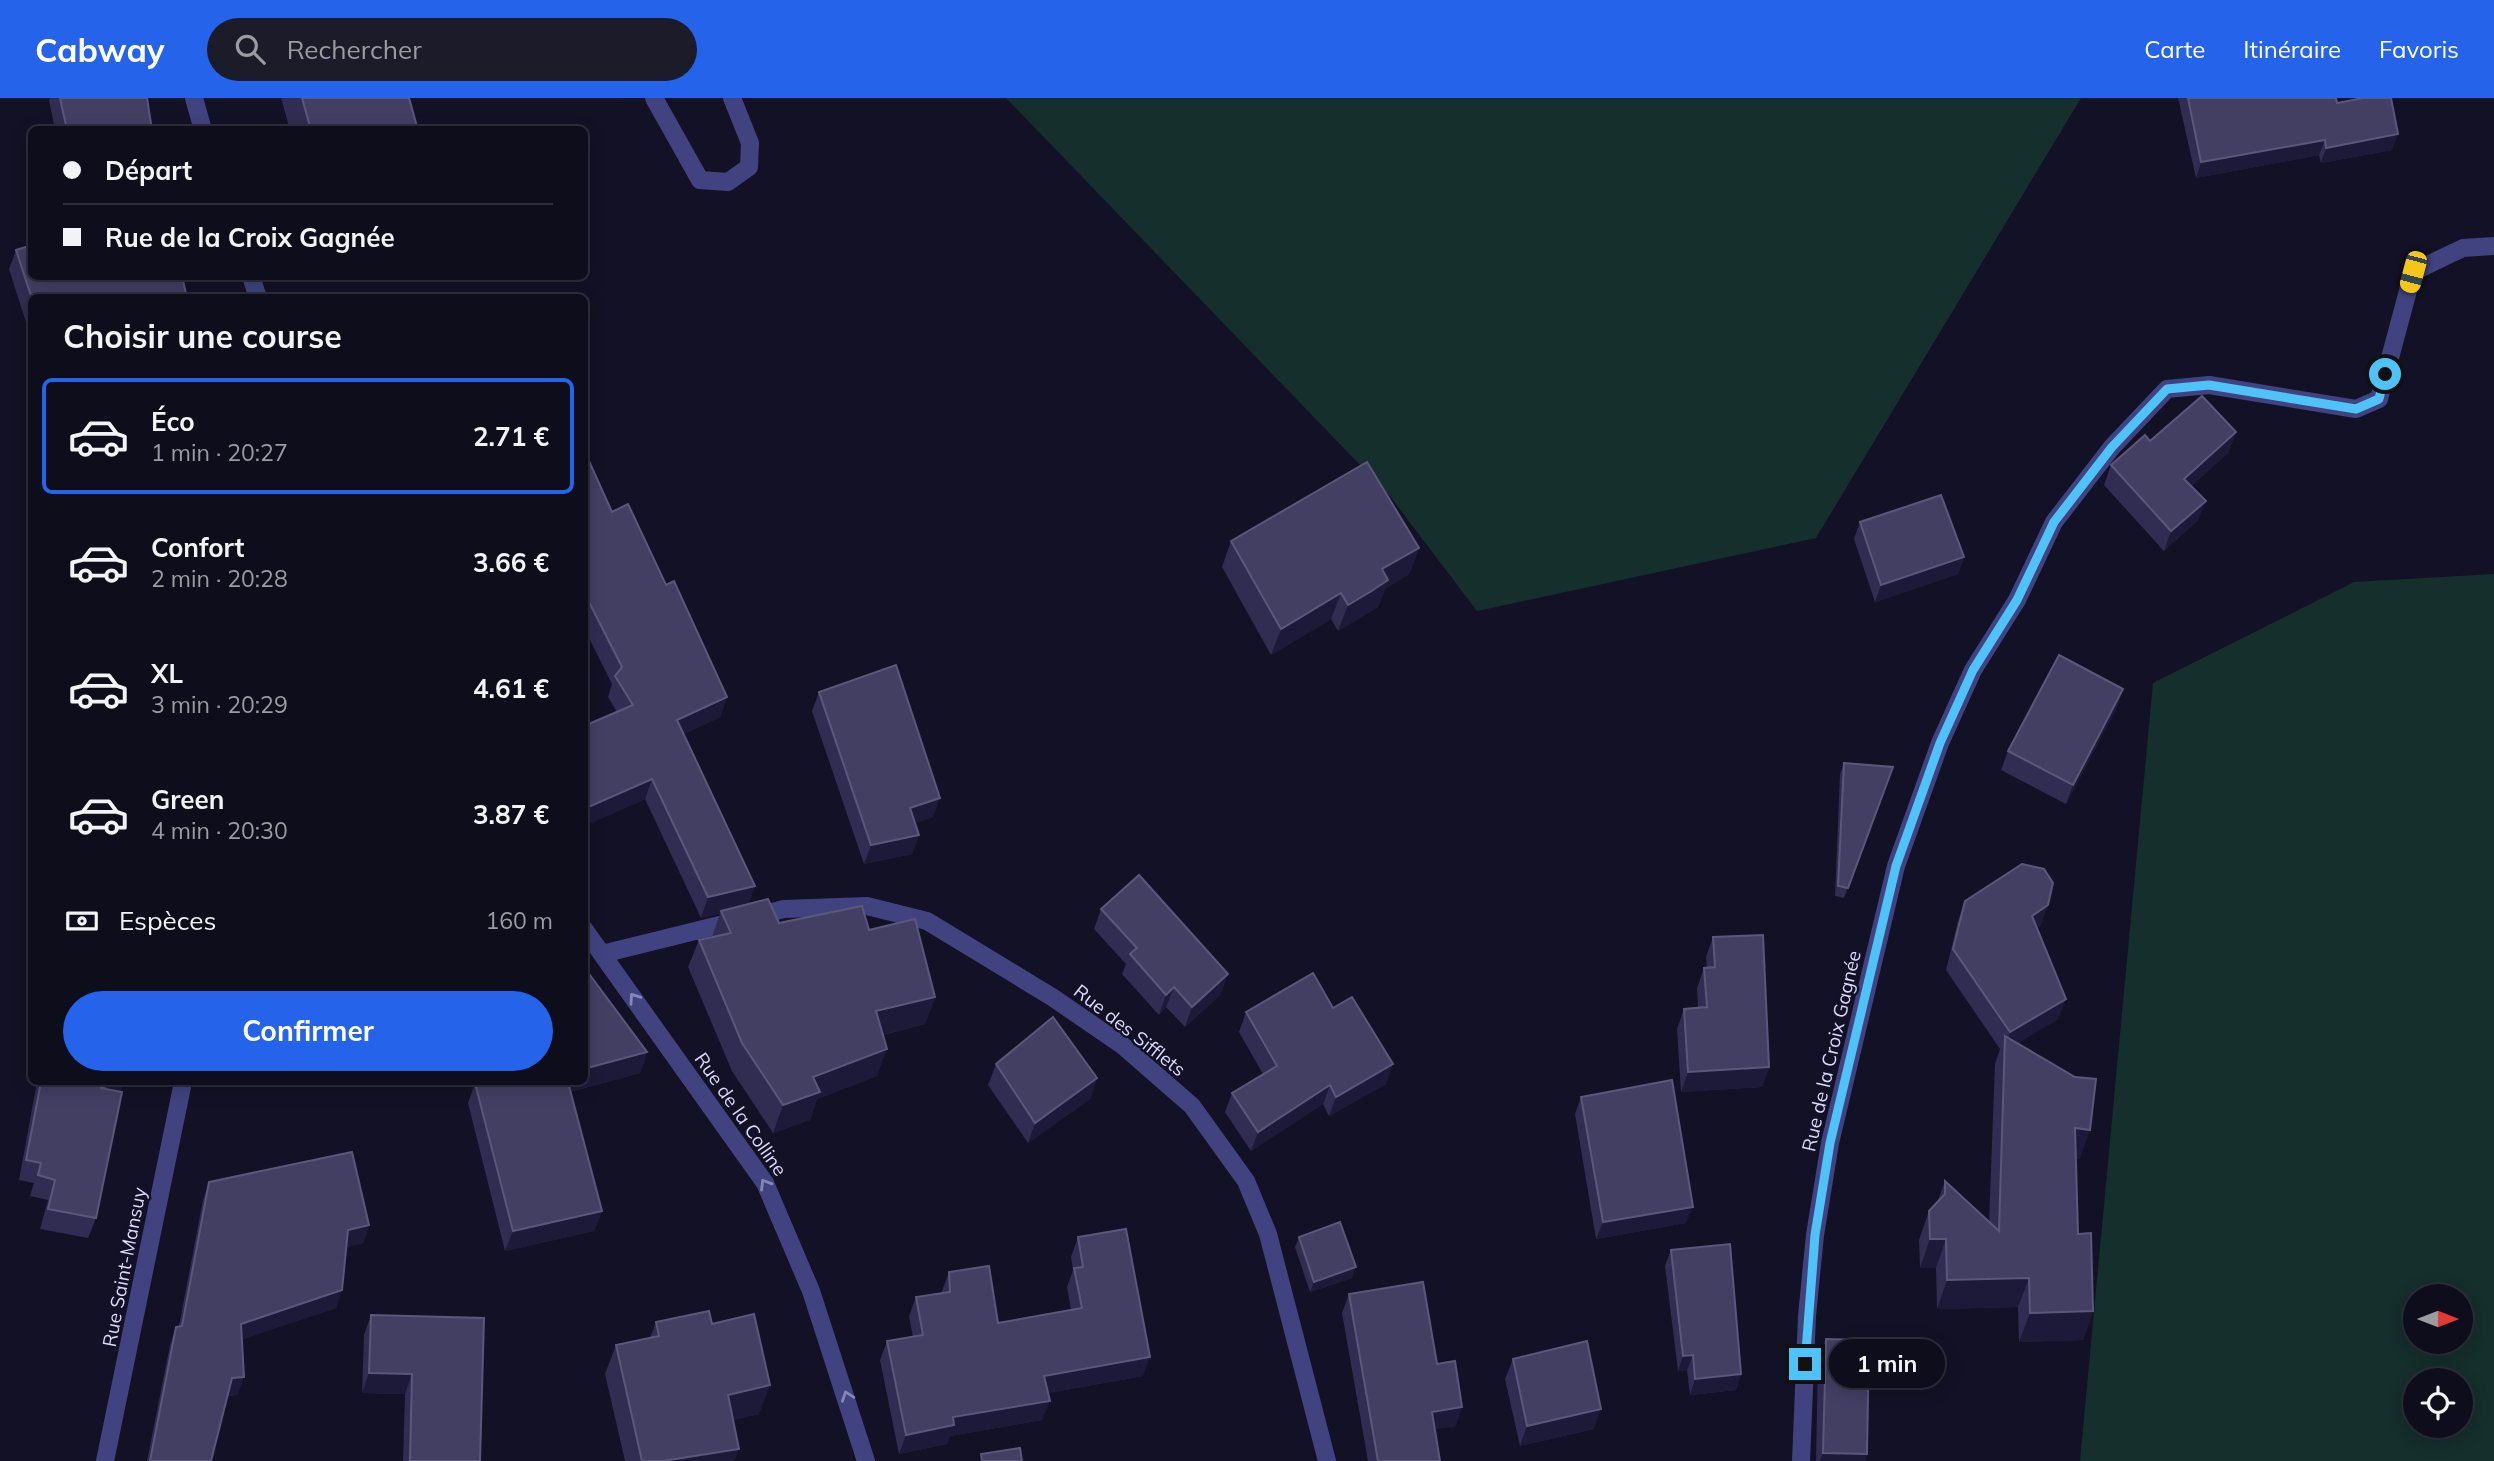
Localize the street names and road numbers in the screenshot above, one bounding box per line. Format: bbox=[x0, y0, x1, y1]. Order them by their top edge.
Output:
street label: Rue de la Croix Gagnée bbox=[1796, 948, 1866, 1154]
street label: Rue des Sifflets bbox=[1069, 979, 1191, 1081]
street label: Rue de la Colline bbox=[690, 1048, 792, 1180]
street label: Rue Saint-Mansuy bbox=[97, 1185, 151, 1349]

